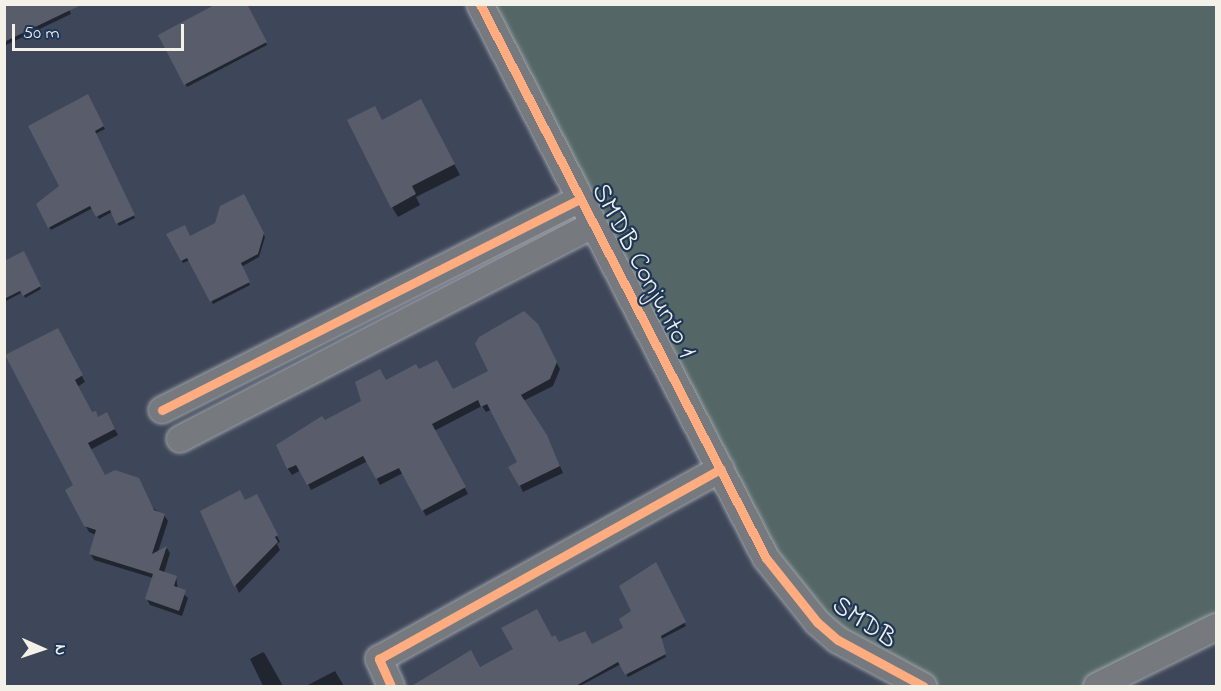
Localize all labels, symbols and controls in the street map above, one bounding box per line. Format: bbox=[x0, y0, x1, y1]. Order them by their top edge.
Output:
scale bar bbox=[15, 12, 188, 50]
text: 50 m bbox=[23, 21, 60, 47]
street label: SMDB Conjunto 1 bbox=[583, 178, 703, 364]
street label: SMDB bbox=[825, 590, 903, 656]
north arrow bbox=[12, 619, 72, 679]
text: N bbox=[48, 644, 72, 656]

